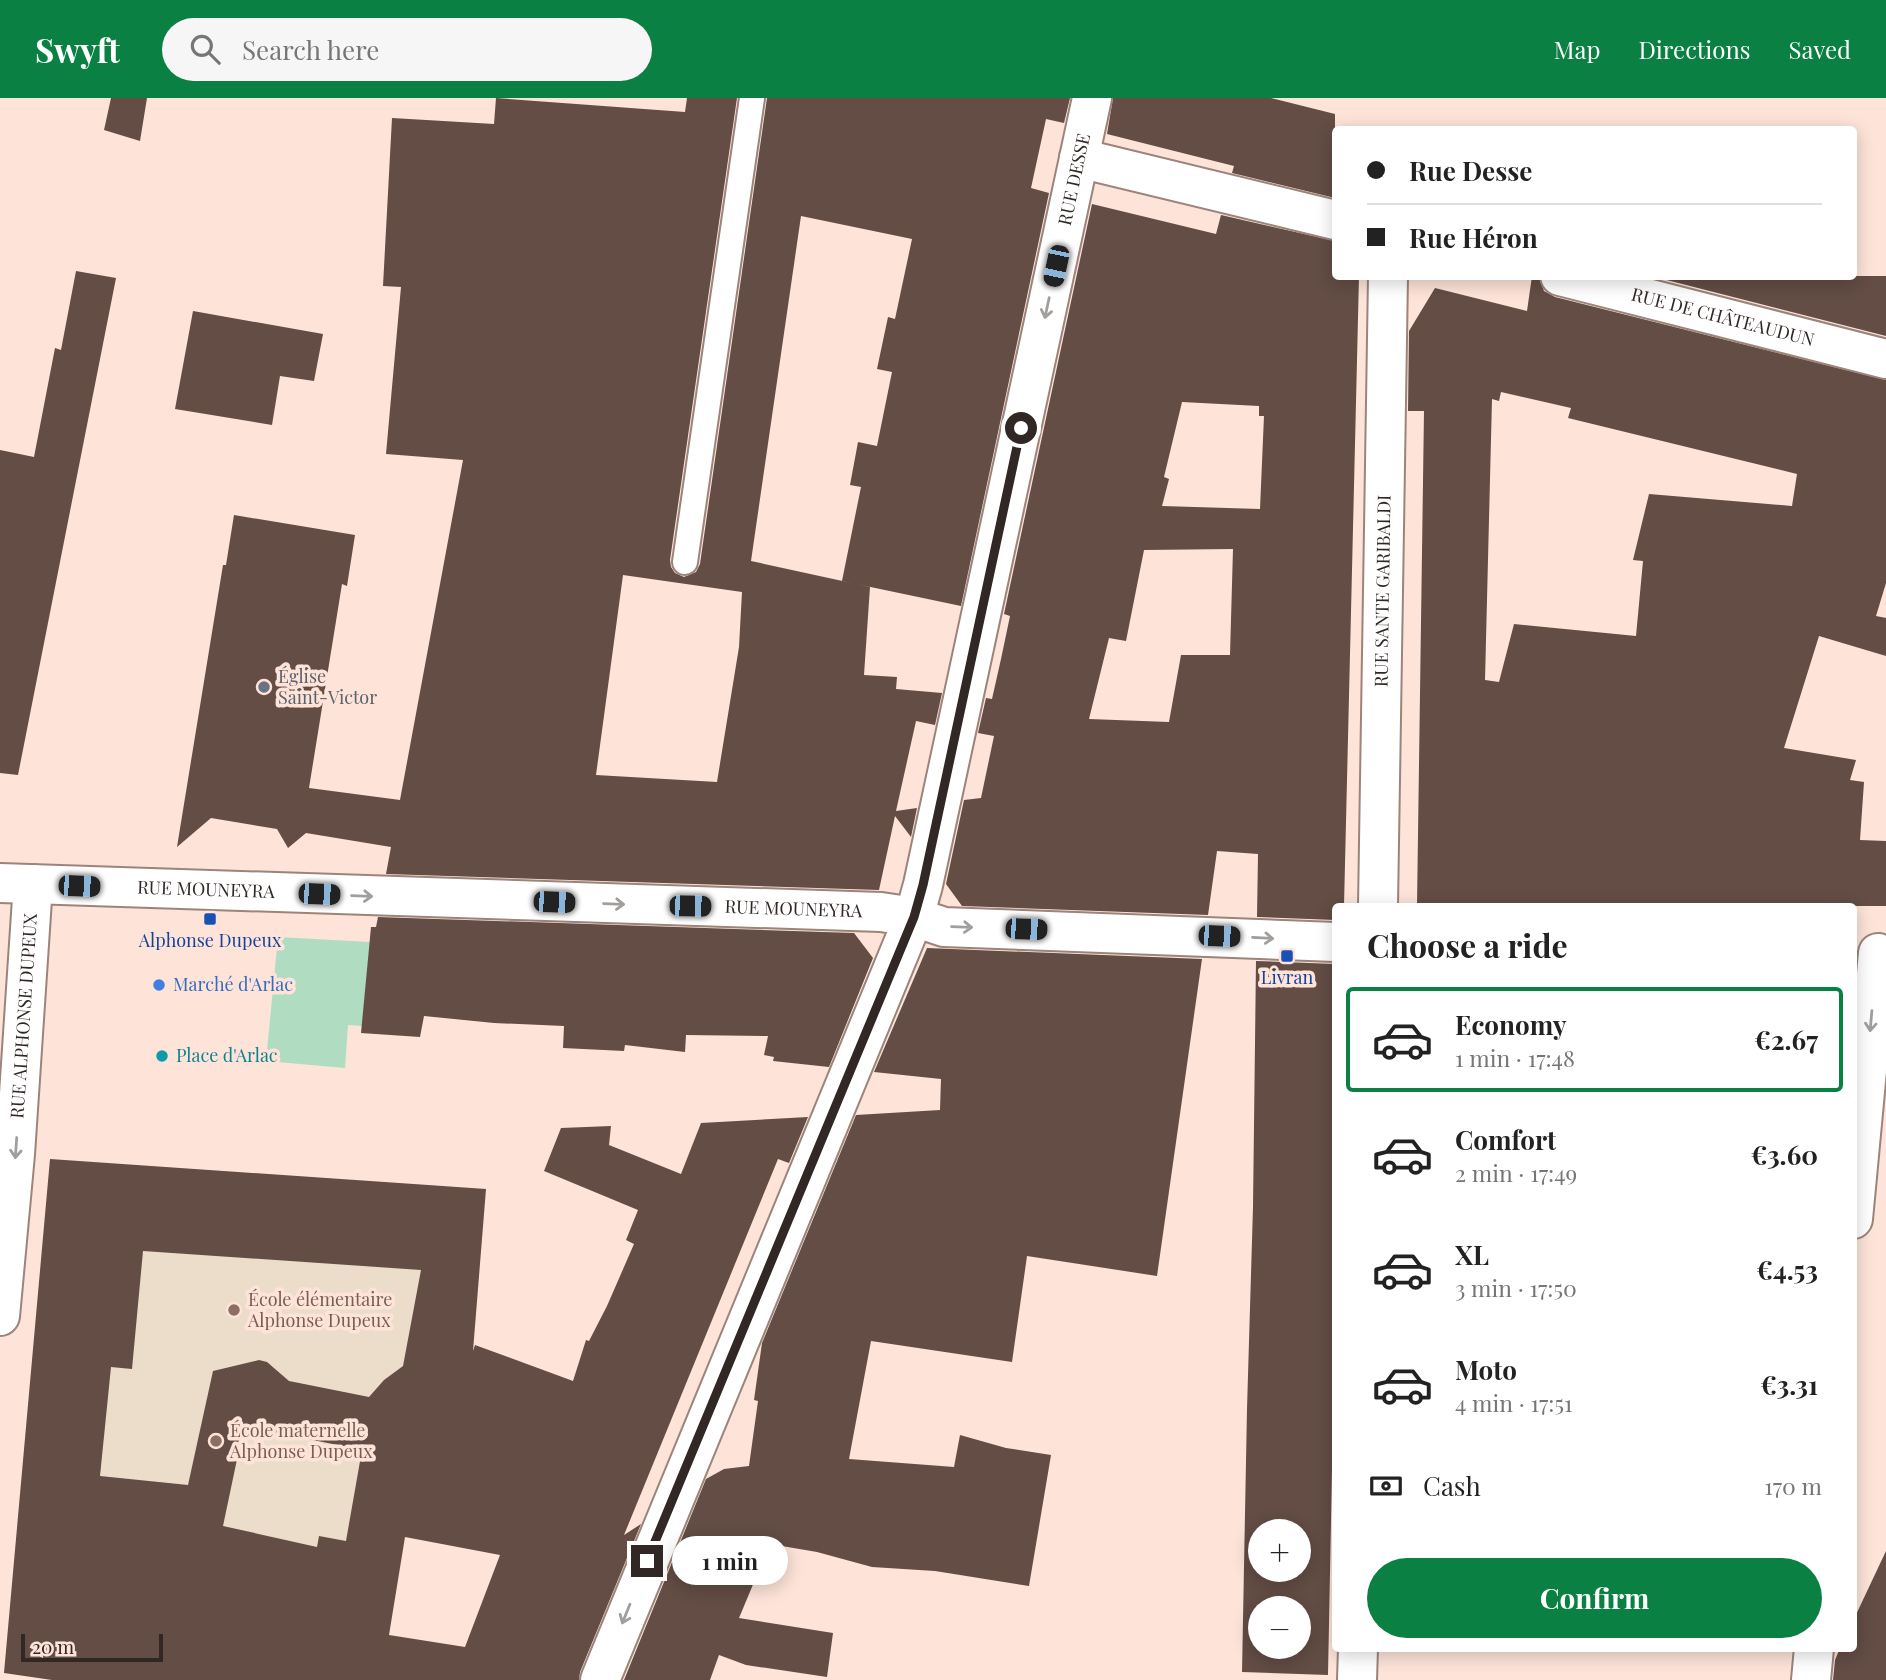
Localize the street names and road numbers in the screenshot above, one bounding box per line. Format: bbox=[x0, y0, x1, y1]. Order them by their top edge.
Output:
street label: RUE DESSE bbox=[1052, 131, 1095, 227]
street label: RUE DE CHÂTEAUDUN bbox=[1629, 282, 1817, 351]
street label: RUE SANTE GARIBALDI bbox=[1368, 495, 1396, 687]
street label: RUE MOUNEYRA bbox=[137, 875, 276, 903]
street label: RUE MOUNEYRA bbox=[724, 894, 863, 922]
street label: RUE ALPHONSE DUPEUX bbox=[4, 912, 42, 1119]

